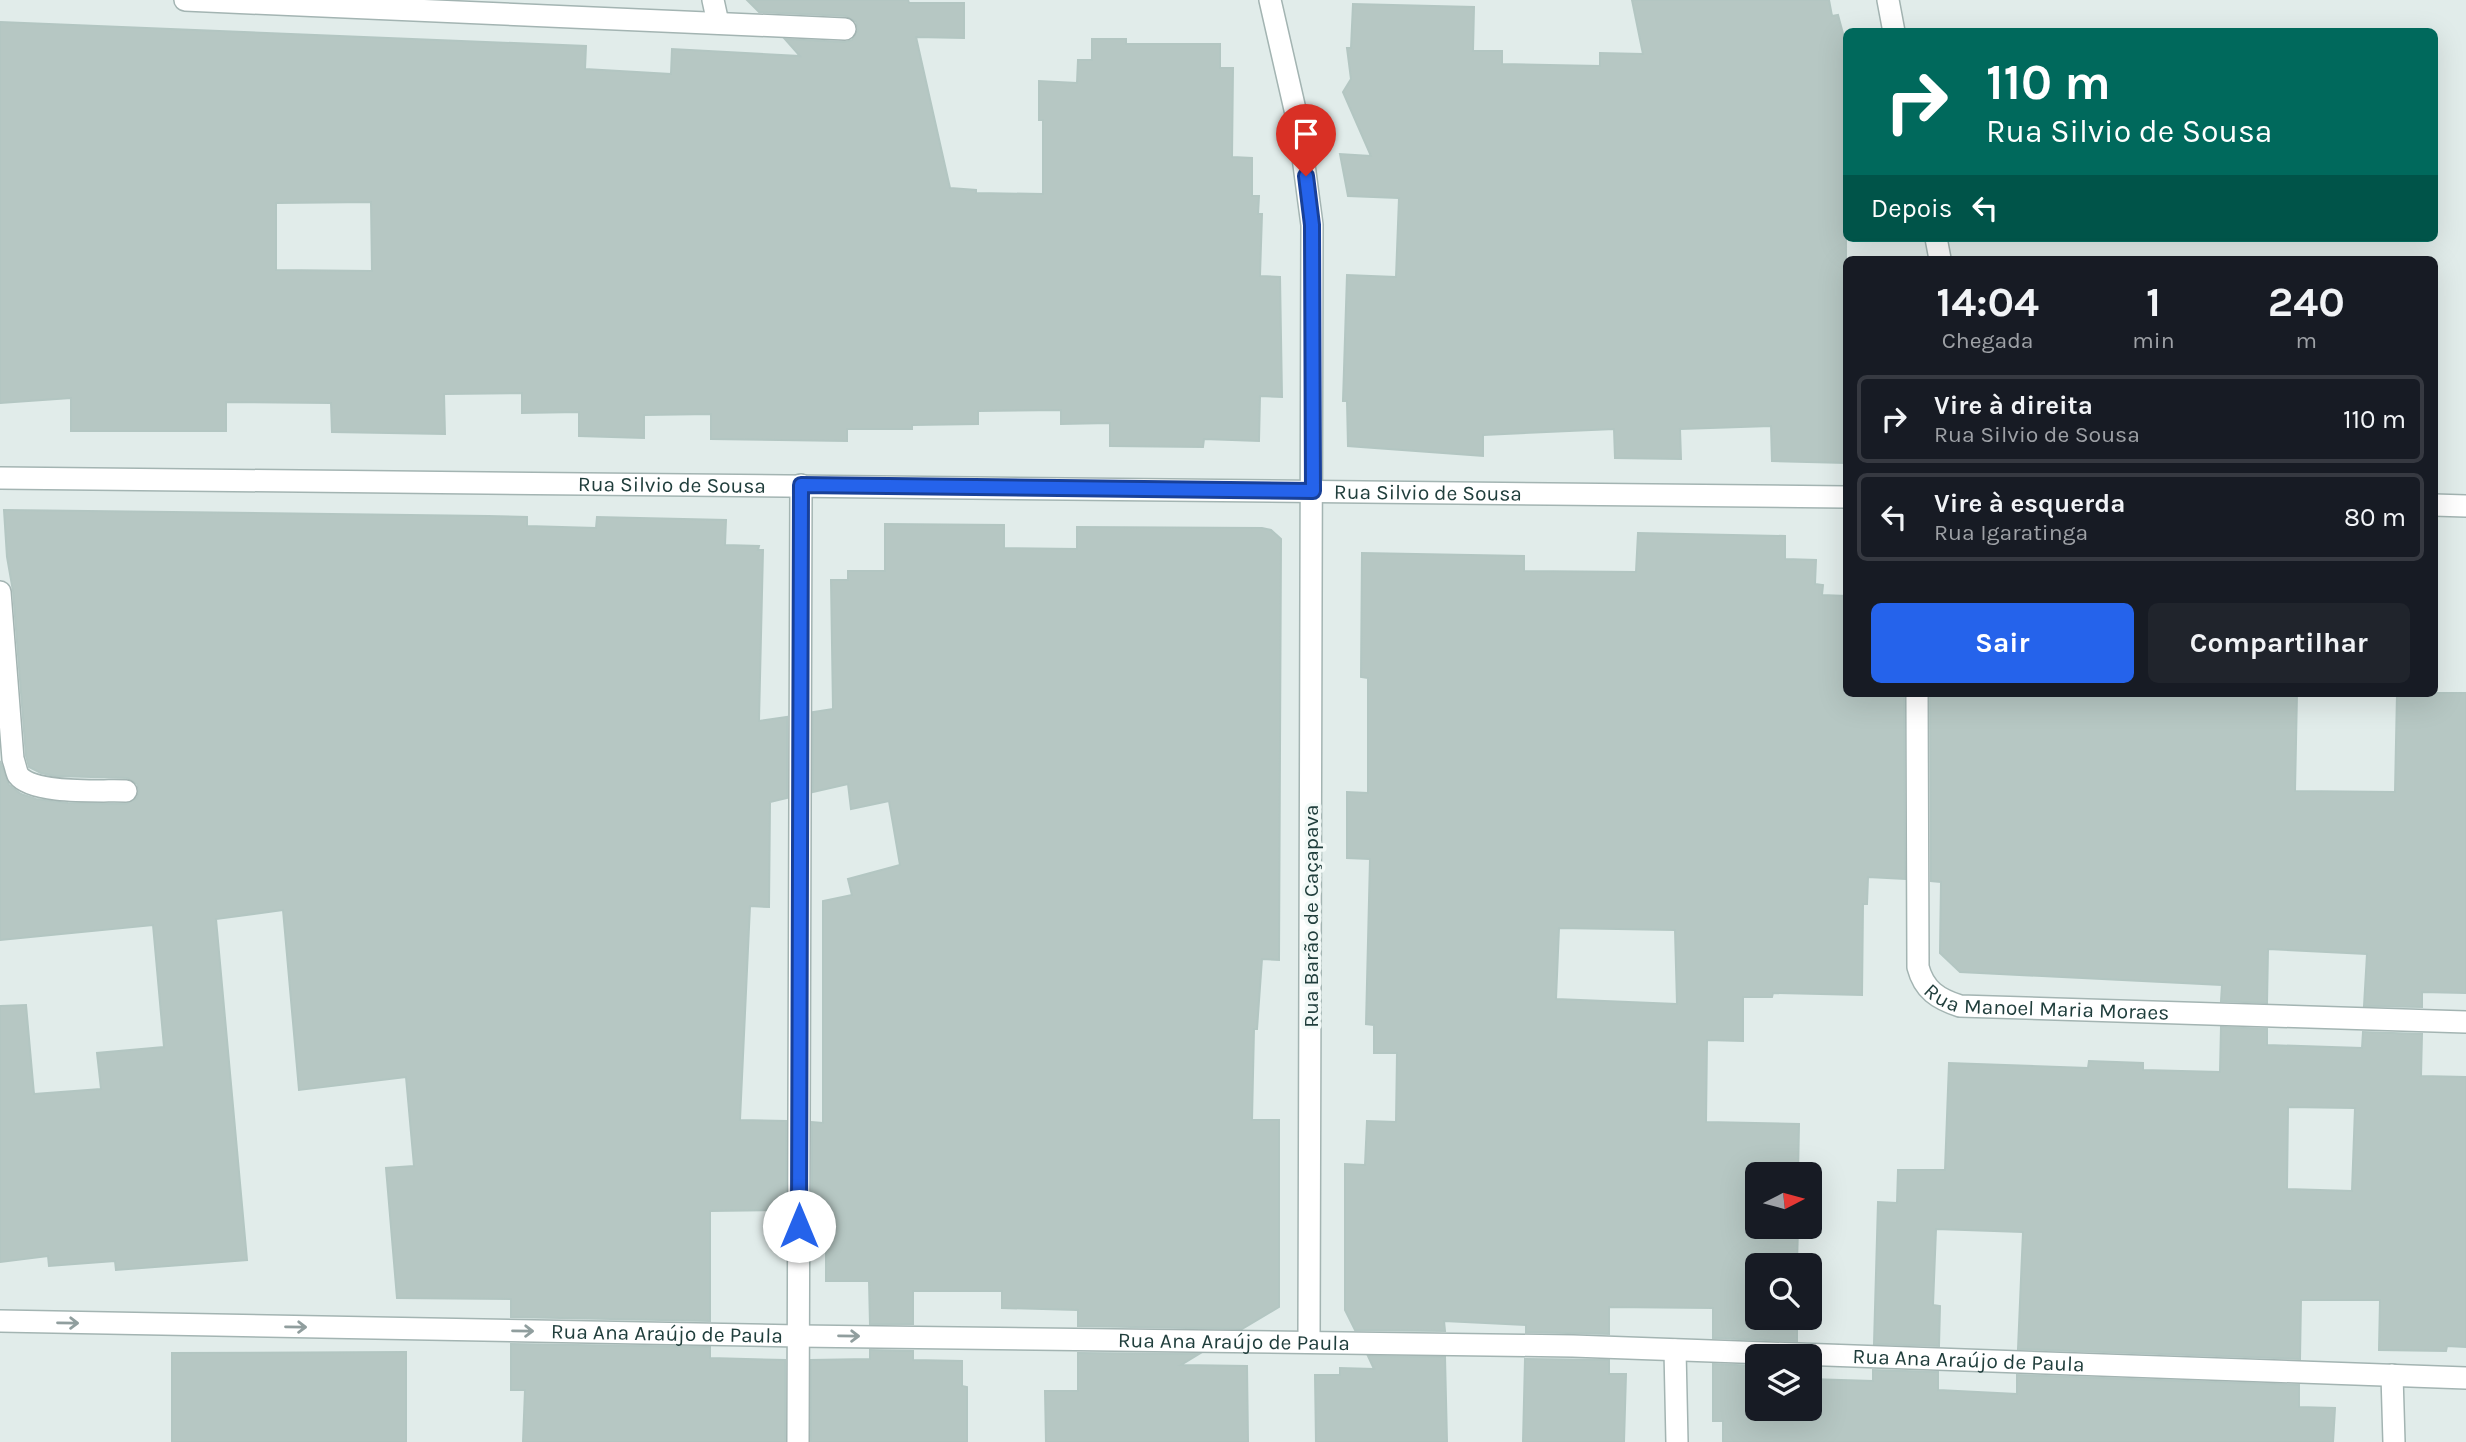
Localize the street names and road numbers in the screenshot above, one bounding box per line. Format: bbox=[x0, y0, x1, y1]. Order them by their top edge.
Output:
street label: Rua Silvio de Sousa bbox=[578, 472, 766, 498]
street label: Rua Silvio de Sousa bbox=[1334, 480, 1522, 506]
street label: Rua Barão de Caçapava bbox=[1299, 804, 1323, 1028]
street label: Rua Manoel Maria Moraes bbox=[1919, 978, 2170, 1025]
street label: Rua Ana Araújo de Paula bbox=[551, 1319, 783, 1348]
street label: Rua Ana Araújo de Paula bbox=[1118, 1328, 1350, 1355]
street label: Rua Ana Araújo de Paula bbox=[1852, 1344, 2085, 1376]

